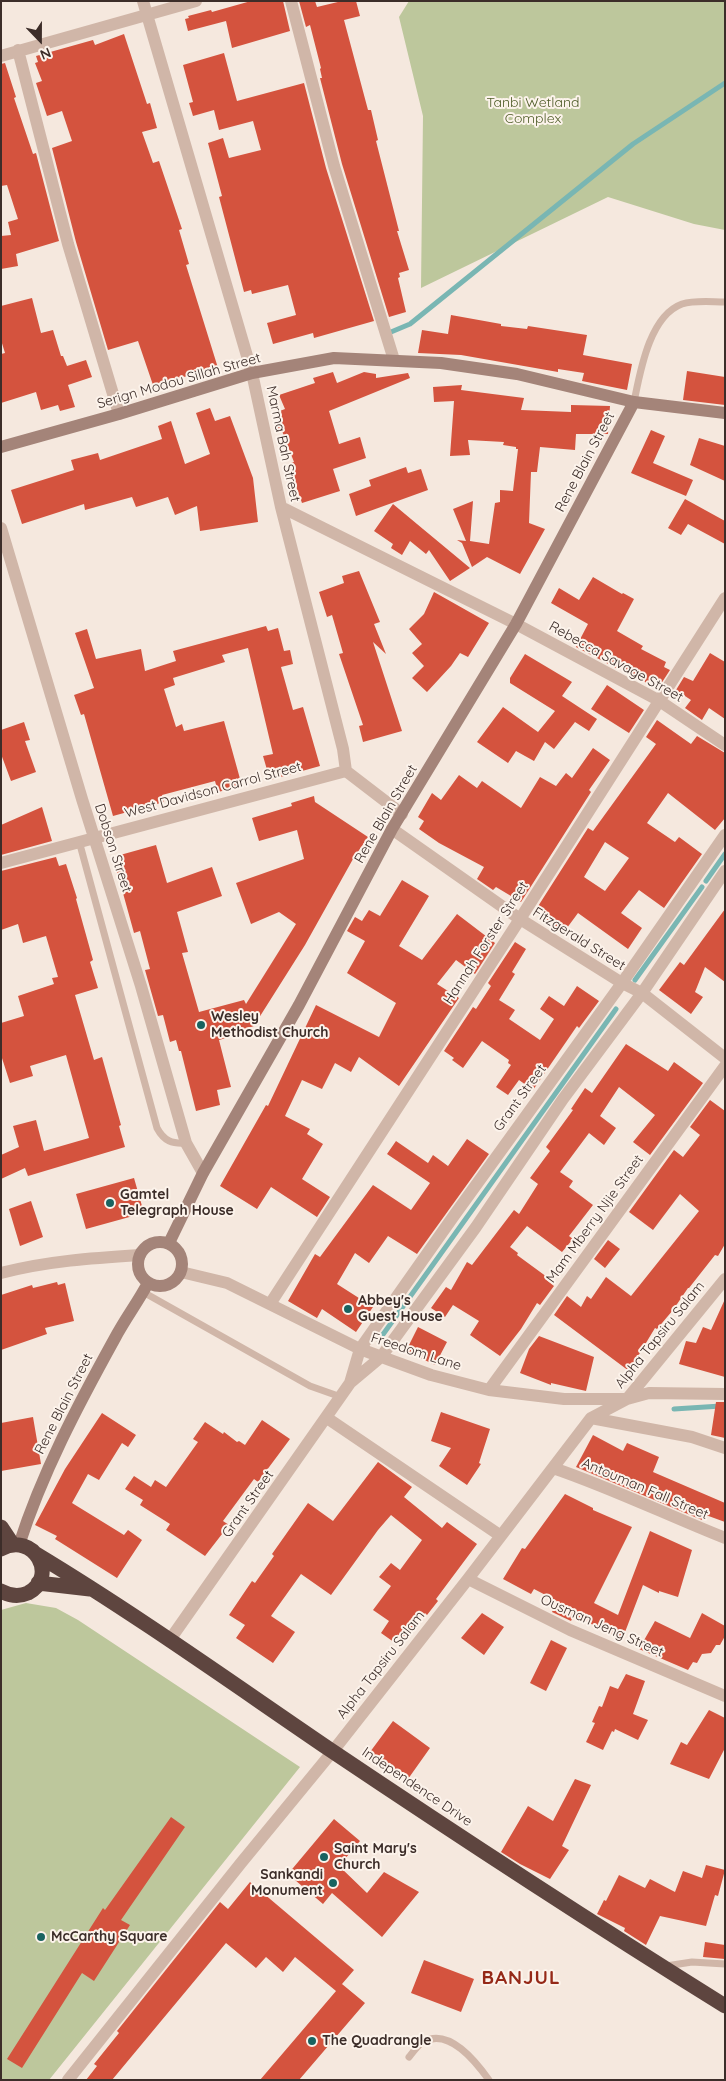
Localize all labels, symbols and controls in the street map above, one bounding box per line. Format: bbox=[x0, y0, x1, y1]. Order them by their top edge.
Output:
north arrow bbox=[15, 15, 65, 65]
text: N bbox=[37, 44, 54, 64]
park label: Tanbi Wetland Complex bbox=[486, 95, 580, 128]
street label: Serign Modou Sillah Street bbox=[95, 350, 263, 412]
street label: Marma Bah Street bbox=[263, 384, 303, 504]
street label: Rene Blain Street bbox=[552, 409, 618, 515]
street label: Rebecca Savage Street bbox=[546, 618, 686, 706]
street label: West Davidson Carrol Street bbox=[123, 758, 303, 822]
street label: Rene Blain Street bbox=[351, 762, 421, 866]
street label: Dobson Street bbox=[91, 802, 135, 894]
street label: Hannah Forster Street bbox=[440, 878, 532, 1008]
street label: Fitzgerald Street bbox=[530, 904, 628, 974]
place label: Wesley Methodist Church bbox=[211, 1009, 328, 1042]
marker: Wesley Methodist Church bbox=[195, 1019, 207, 1031]
street label: Grant Street bbox=[490, 1061, 550, 1135]
street label: Mam Mberry Njie Street bbox=[543, 1152, 647, 1286]
place label: Gamtel Telegraph House bbox=[120, 1187, 234, 1220]
marker: Gamtel Telegraph House bbox=[104, 1197, 116, 1209]
street label: Alpha Tapsiru Salam bbox=[612, 1278, 708, 1392]
place label: Abbey's Guest House bbox=[358, 1293, 443, 1325]
marker: Abbey's Guest House bbox=[342, 1303, 354, 1315]
street label: Freedom Lane bbox=[369, 1329, 463, 1375]
street label: Rene Blain Street bbox=[31, 1351, 97, 1457]
street label: Antouman Fall Street bbox=[579, 1455, 711, 1523]
street label: Grant Street bbox=[219, 1467, 277, 1541]
street label: Ousman Jeng Street bbox=[538, 1591, 666, 1661]
street label: Alpha Tapsiru Salam bbox=[334, 1608, 428, 1722]
street label: Independence Drive bbox=[359, 1744, 475, 1830]
place label: Saint Mary's Church bbox=[334, 1841, 417, 1874]
marker: Saint Mary's Church bbox=[318, 1851, 330, 1863]
place label: Sankandi Monument bbox=[251, 1867, 323, 1900]
marker: Sankandi Monument bbox=[327, 1877, 339, 1889]
place label: McCarthy Square bbox=[51, 1929, 168, 1945]
marker: McCarthy Square bbox=[35, 1931, 47, 1943]
district label: BANJUL bbox=[481, 1967, 561, 1989]
place label: The Quadrangle bbox=[322, 2033, 431, 2049]
marker: The Quadrangle bbox=[306, 2035, 318, 2047]

